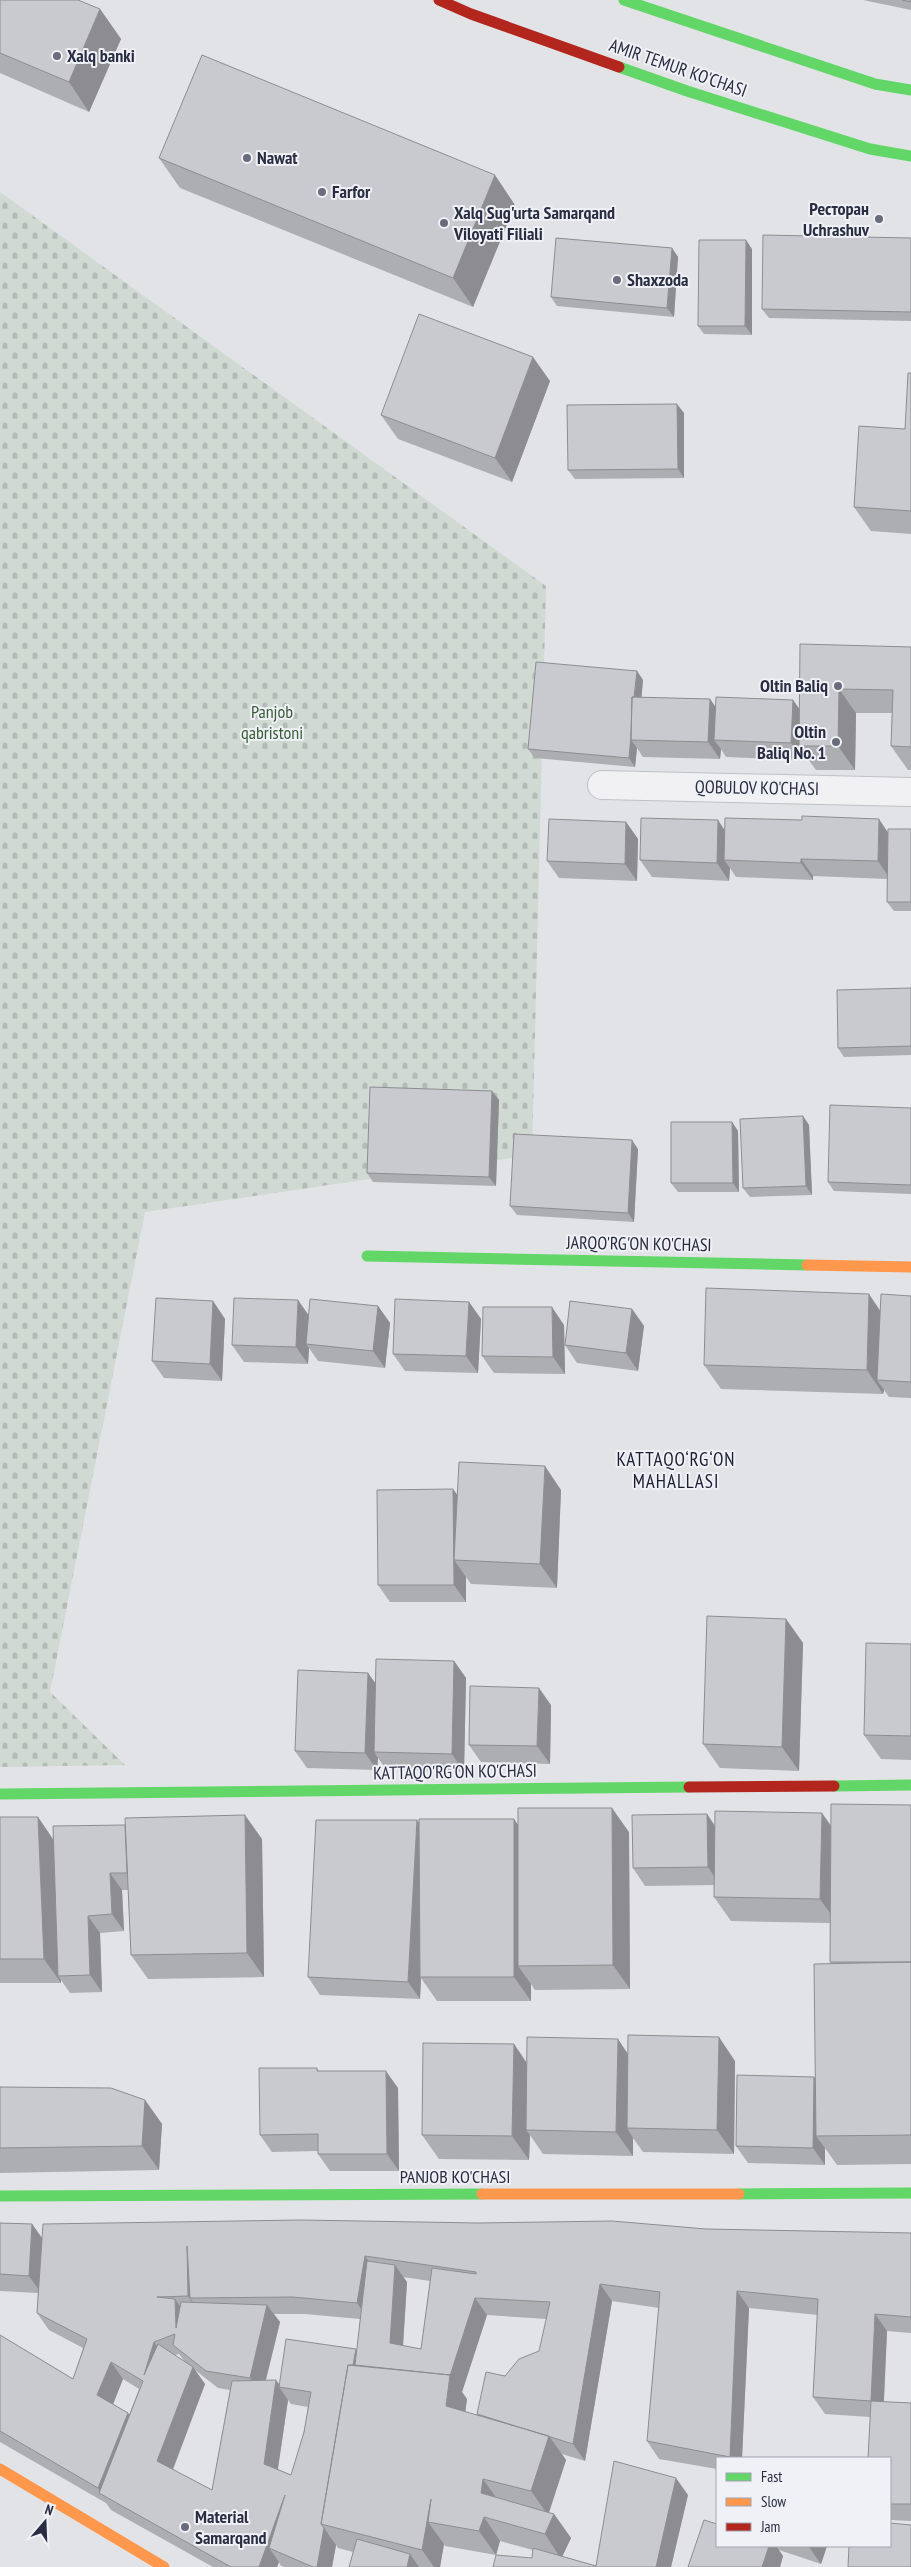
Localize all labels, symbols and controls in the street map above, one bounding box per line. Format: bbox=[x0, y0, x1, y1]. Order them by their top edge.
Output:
street label: AMIR TEMUR KO'CHASI bbox=[606, 33, 750, 102]
place label: Xalq banki bbox=[67, 44, 135, 67]
marker: Xalq banki bbox=[51, 50, 63, 62]
place label: Nawat bbox=[257, 146, 298, 169]
marker: Nawat bbox=[241, 152, 253, 164]
place label: Farfor bbox=[332, 180, 371, 203]
marker: Farfor bbox=[316, 186, 328, 198]
place label: Ресторан Uchrashuv bbox=[803, 197, 870, 241]
place label: Xalq Sug'urta Samarqand Viloyati Filiali bbox=[453, 201, 615, 245]
marker: Ресторан Uchrashuv bbox=[873, 213, 885, 225]
marker: Xalq Sug'urta Samarqand Viloyati Filiali bbox=[438, 217, 450, 229]
place label: Shaxzoda bbox=[627, 268, 689, 291]
marker: Shaxzoda bbox=[611, 274, 623, 286]
place label: Oltin Baliq bbox=[760, 674, 828, 697]
marker: Oltin Baliq bbox=[832, 680, 844, 692]
park label: Panjob qabristoni bbox=[241, 700, 303, 744]
place label: Oltin Baliq No. 1 bbox=[757, 720, 826, 764]
marker: Oltin Baliq No. 1 bbox=[830, 736, 842, 748]
street label: QOBULOV KO'CHASI bbox=[695, 775, 819, 800]
street label: JARQO'RG'ON KO'CHASI bbox=[565, 1231, 712, 1256]
district label: KATTAQO‘RG‘ON MAHALLASI bbox=[616, 1447, 736, 1493]
street label: KATTAQO'RG'ON KO'CHASI bbox=[373, 1759, 537, 1784]
street label: PANJOB KO'CHASI bbox=[400, 2165, 510, 2188]
legend bbox=[716, 2457, 891, 2547]
text: Fast bbox=[761, 2467, 782, 2486]
text: Slow bbox=[761, 2492, 786, 2511]
north arrow bbox=[20, 2497, 70, 2547]
text: N bbox=[43, 2500, 56, 2519]
place label: Material Samarqand bbox=[195, 2505, 266, 2549]
text: Jam bbox=[760, 2517, 780, 2536]
marker: Material Samarqand bbox=[179, 2521, 191, 2533]

